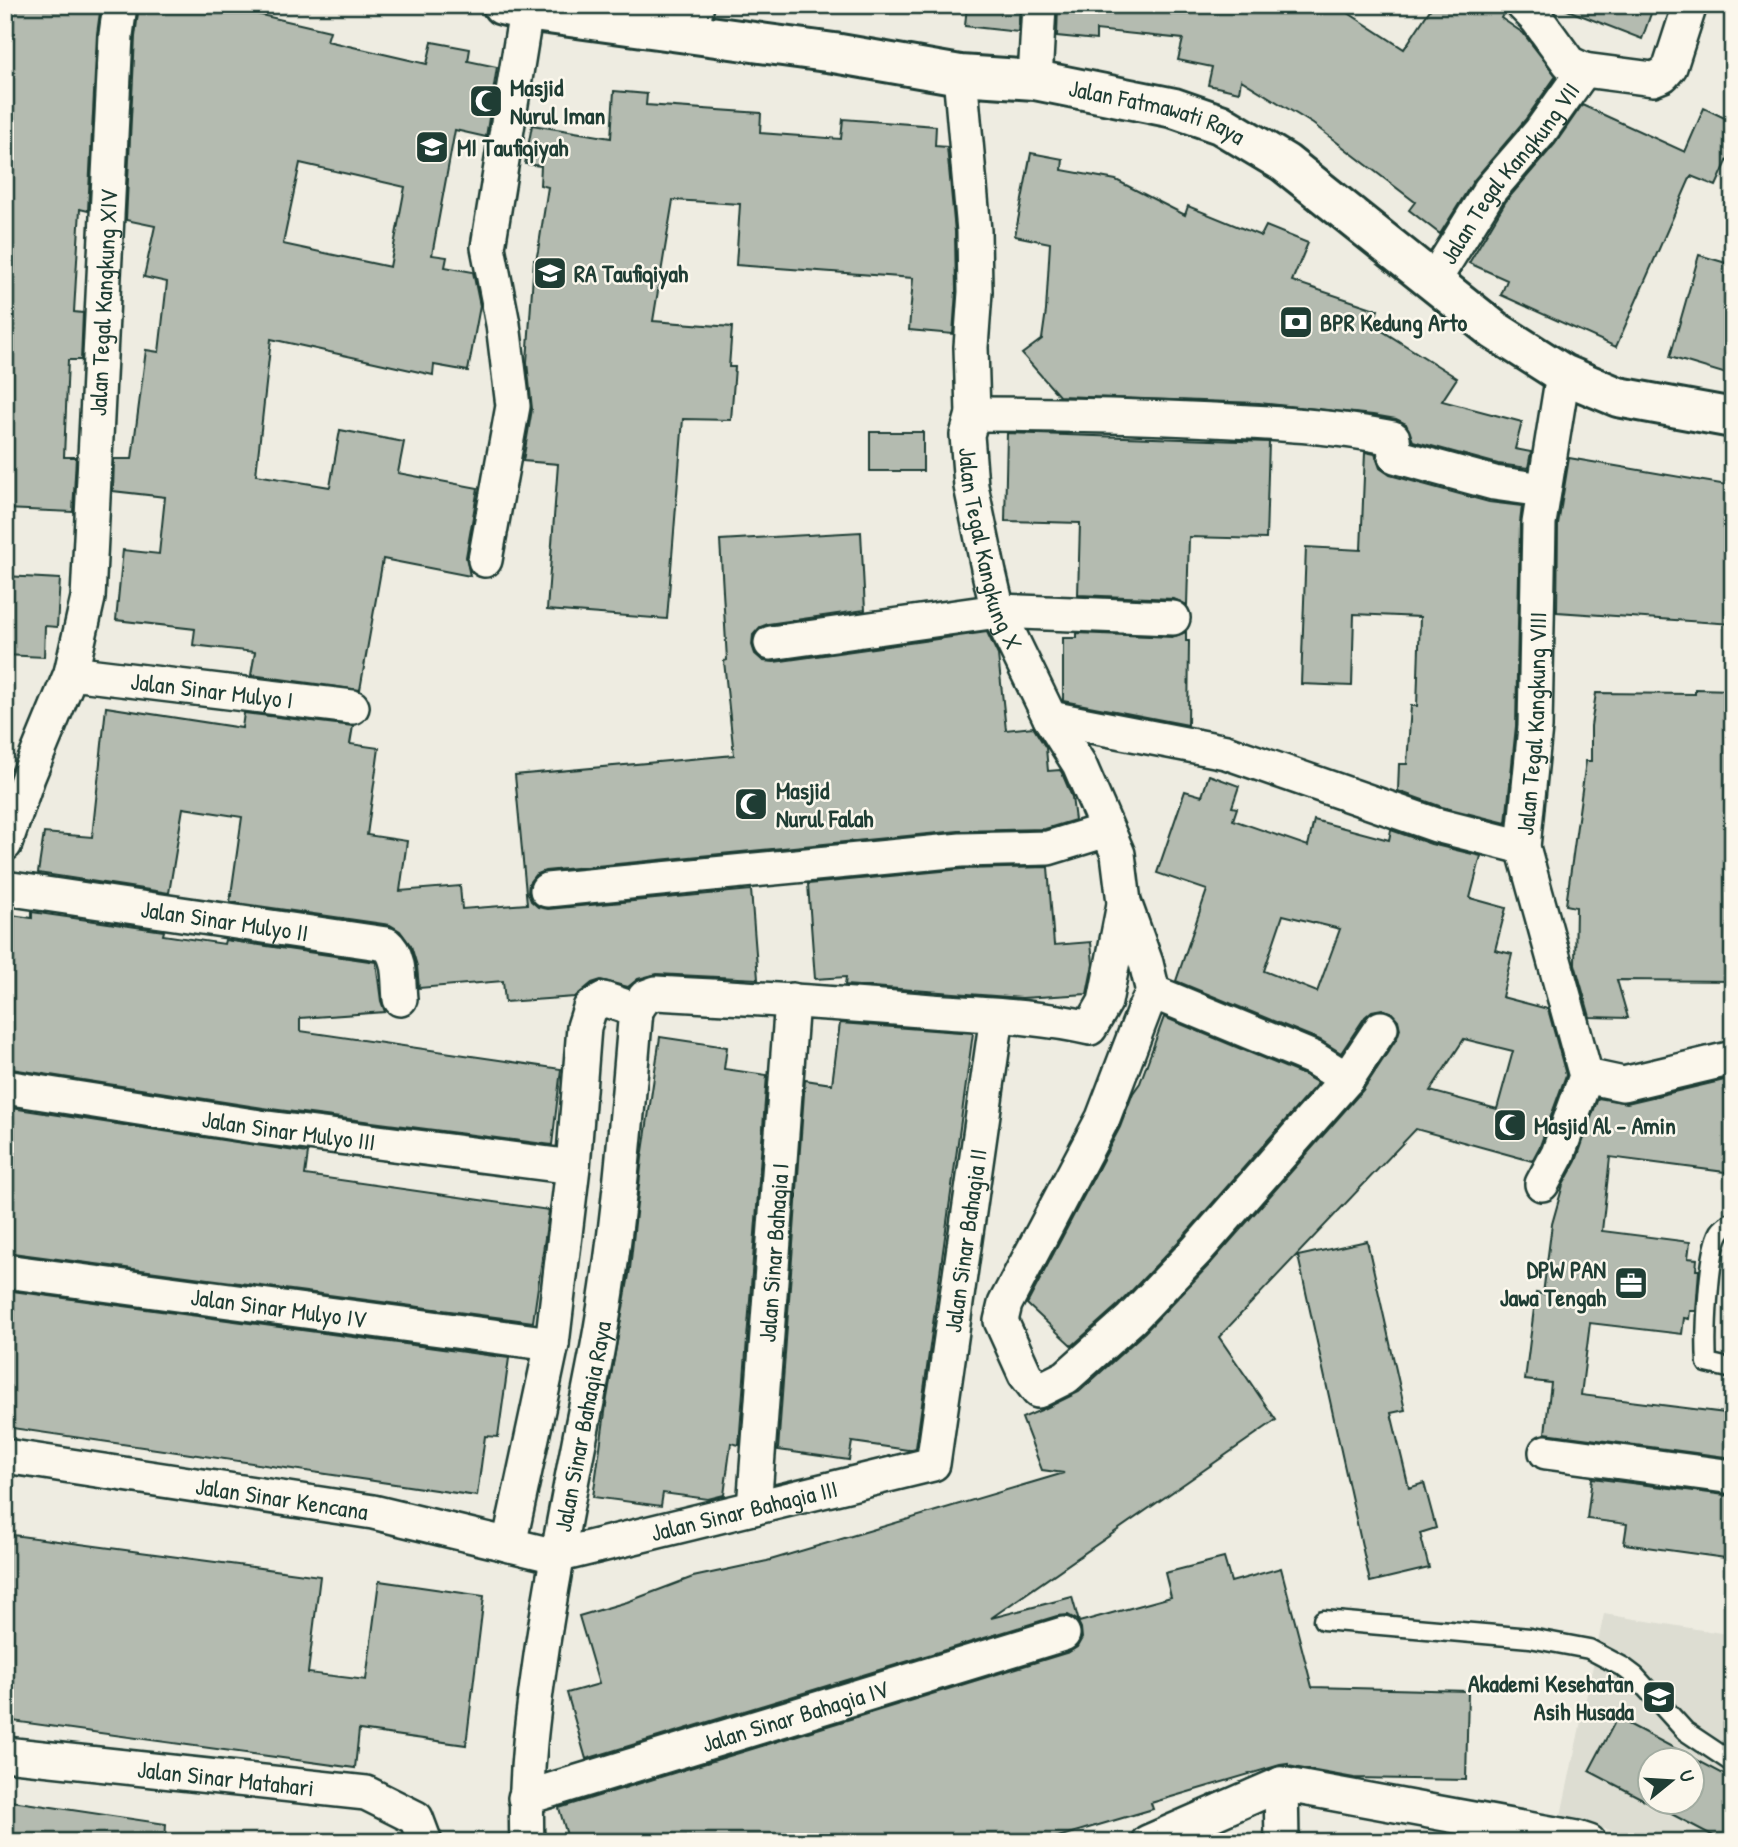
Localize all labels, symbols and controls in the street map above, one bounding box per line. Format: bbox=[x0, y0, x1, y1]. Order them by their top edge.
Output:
place label: Masjid Nurul Iman bbox=[510, 71, 605, 131]
street label: Jalan Fatmawati Raya bbox=[1066, 71, 1252, 152]
street label: Jalan Tegal Kangkung VII bbox=[1432, 76, 1586, 270]
mosque icon: Masjid Nurul Iman bbox=[467, 82, 505, 120]
school or university icon: MI Taufiqiyah bbox=[413, 128, 451, 166]
place label: MI Taufiqiyah bbox=[457, 131, 568, 164]
street label: Jalan Tegal Kangkung XIV bbox=[81, 188, 124, 417]
school or university icon: RA Taufiqiyah bbox=[531, 254, 569, 292]
place label: RA Taufiqiyah bbox=[574, 257, 688, 290]
bank icon: BPR Kedung Arto bbox=[1277, 303, 1315, 341]
place label: BPR Kedung Arto bbox=[1320, 306, 1467, 339]
street label: Jalan Tegal Kangkung X bbox=[952, 446, 1030, 655]
street label: Jalan Tegal Kangkung VIII bbox=[1508, 612, 1553, 837]
street label: Jalan Sinar Mulyo I bbox=[129, 664, 295, 716]
place label: Masjid Nurul Falah bbox=[776, 774, 873, 834]
mosque icon: Masjid Nurul Falah bbox=[732, 785, 770, 823]
street label: Jalan Sinar Mulyo II bbox=[139, 892, 311, 948]
street label: Jalan Sinar Mulyo III bbox=[200, 1102, 377, 1158]
mosque icon: Masjid Al - Amin bbox=[1491, 1106, 1529, 1144]
place label: Masjid Al - Amin bbox=[1534, 1109, 1676, 1141]
street label: Jalan Sinar Bahagia II bbox=[936, 1147, 994, 1335]
street label: Jalan Sinar Bahagia I bbox=[750, 1162, 796, 1344]
place label: DPW PAN Jawa Tengah bbox=[1500, 1253, 1606, 1314]
office icon: DPW PAN Jawa Tengah bbox=[1612, 1264, 1650, 1302]
street label: Jalan Sinar Mulyo IV bbox=[189, 1280, 369, 1335]
street label: Jalan Sinar Bahagia Raya bbox=[546, 1319, 618, 1534]
street label: Jalan Sinar Kencana bbox=[193, 1469, 370, 1527]
street label: Jalan Sinar Bahagia III bbox=[647, 1472, 841, 1548]
place label: Akademi Kesehatan Asih Husada bbox=[1468, 1667, 1635, 1727]
street label: Jalan Sinar Bahagia IV bbox=[698, 1672, 892, 1759]
school or university icon: Akademi Kesehatan Asih Husada bbox=[1640, 1678, 1678, 1716]
north arrow bbox=[1636, 1745, 1706, 1815]
street label: Jalan Sinar Matahari bbox=[136, 1752, 316, 1803]
text: U bbox=[1673, 1767, 1701, 1785]

